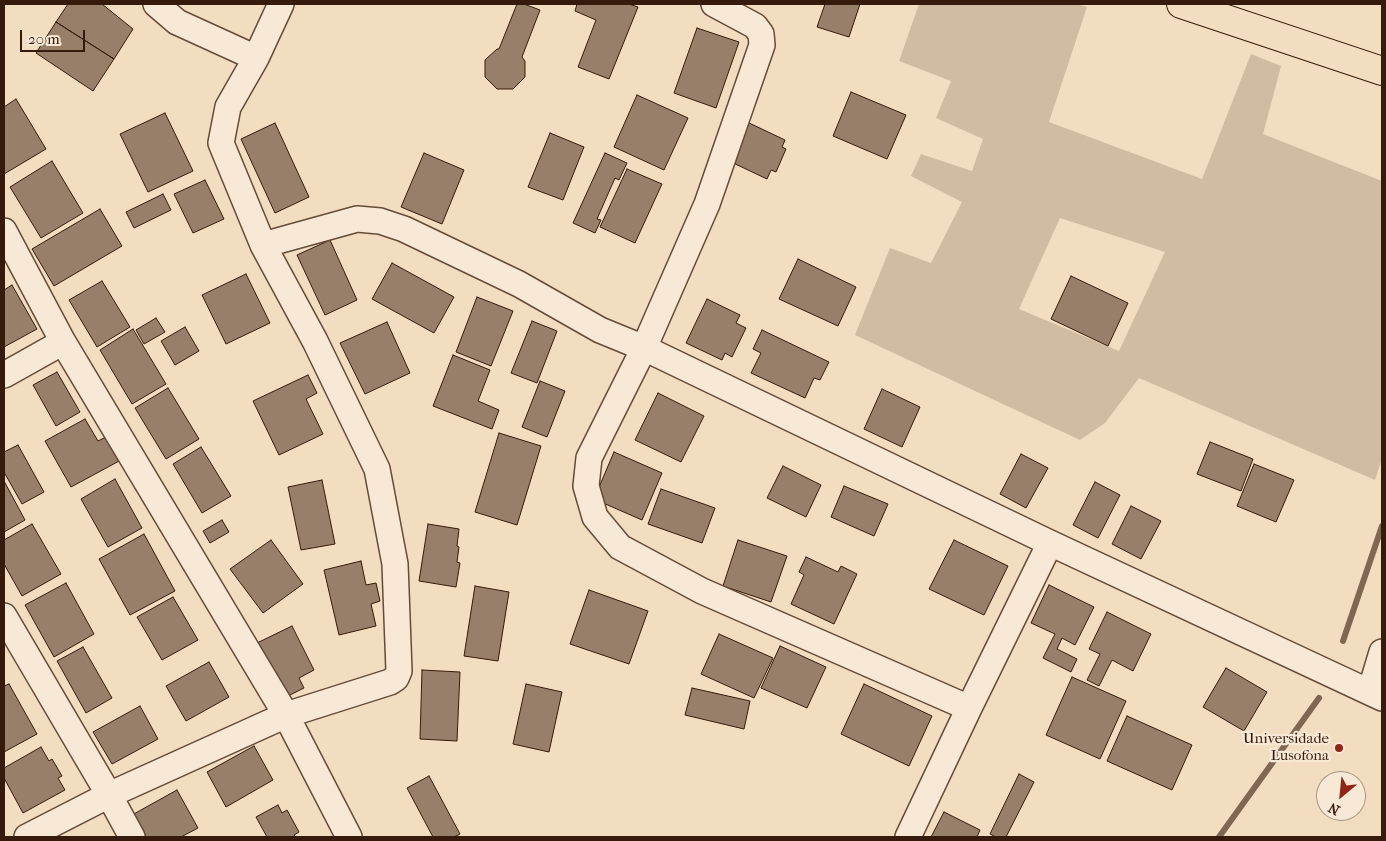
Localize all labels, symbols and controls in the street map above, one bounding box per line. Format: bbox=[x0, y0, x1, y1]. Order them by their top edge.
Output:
scale bar bbox=[22, 20, 88, 52]
text: 20 m bbox=[28, 30, 60, 48]
place label: Universidade Lusofona bbox=[1243, 730, 1329, 765]
marker: Universidade Lusofona bbox=[1333, 742, 1345, 754]
north arrow bbox=[1316, 771, 1366, 821]
text: N bbox=[1326, 799, 1343, 819]

